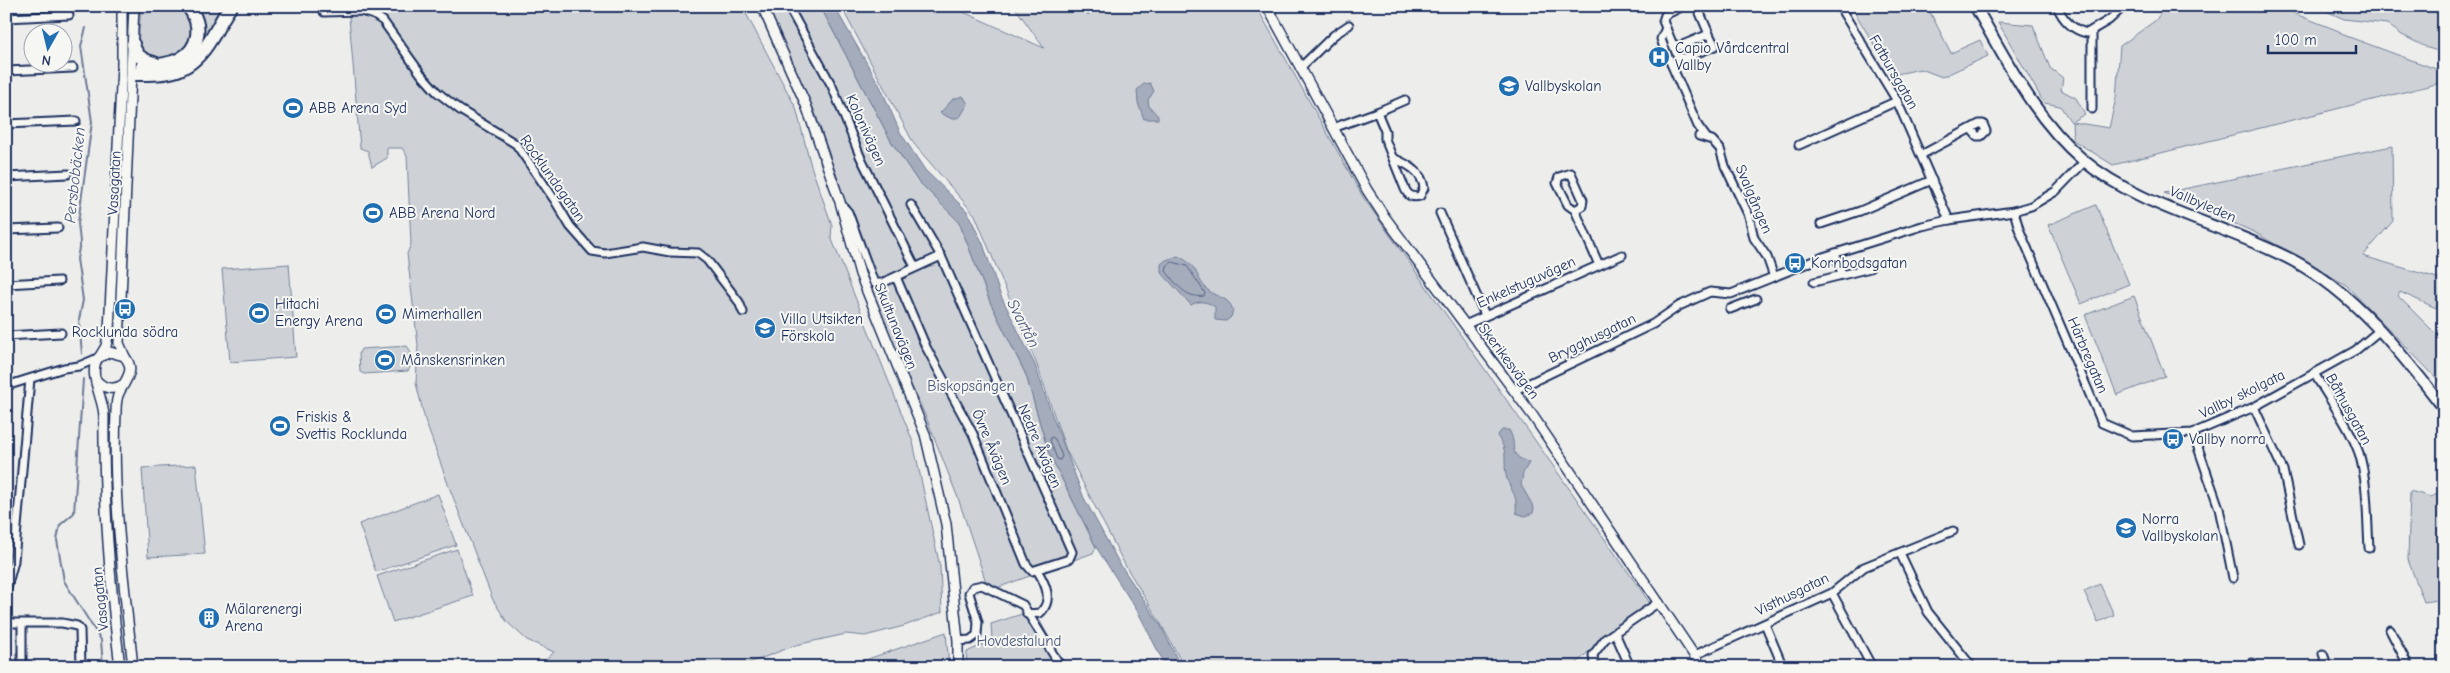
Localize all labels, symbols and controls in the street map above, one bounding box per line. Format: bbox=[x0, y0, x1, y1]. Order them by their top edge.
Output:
north arrow bbox=[22, 22, 72, 72]
scale bar bbox=[2268, 22, 2355, 54]
street label: Fatbursgatan bbox=[1865, 31, 1923, 113]
text: 100 m bbox=[2275, 31, 2317, 49]
place label: Capio Vårdcentral Vallby bbox=[1675, 39, 1789, 74]
hospital icon: Capio Vårdcentral Vallby bbox=[1647, 45, 1671, 69]
text: N bbox=[41, 51, 52, 69]
school or university icon: Vallbyskolan bbox=[1497, 74, 1521, 98]
place label: Vallbyskolan bbox=[1525, 77, 1602, 95]
street label: Kolonivägen bbox=[842, 91, 890, 169]
sports icon: ABB Arena Syd bbox=[281, 96, 305, 120]
place label: ABB Arena Syd bbox=[309, 99, 407, 117]
water label: Persbobäcken bbox=[61, 126, 89, 224]
street label: Rocklundagatan bbox=[516, 131, 590, 225]
street label: Vasagatan bbox=[103, 150, 125, 216]
street label: Svalgången bbox=[1731, 162, 1777, 236]
street label: Vallbyleden bbox=[2167, 182, 2239, 226]
sports icon: ABB Arena Nord bbox=[361, 201, 385, 225]
place label: ABB Arena Nord bbox=[389, 204, 496, 222]
bus stop icon: Kornbodsgatan bbox=[1783, 251, 1807, 275]
street label: Enkelstuguvägen bbox=[1474, 252, 1578, 312]
place label: Kornbodsgatan bbox=[1811, 254, 1907, 272]
street label: Skultunavägen bbox=[870, 280, 922, 372]
place label: Hitachi Energy Arena bbox=[275, 295, 363, 330]
water label: Svartån bbox=[1003, 296, 1043, 351]
bus stop icon: Rocklunda södra bbox=[113, 297, 137, 321]
sports icon: Hitachi Energy Arena bbox=[247, 301, 271, 325]
sports icon: Mimerhallen bbox=[374, 302, 398, 326]
place label: Mimerhallen bbox=[402, 305, 482, 323]
street label: Brygghusgatan bbox=[1545, 309, 1639, 367]
place label: Villa Utsikten Förskola bbox=[781, 310, 863, 345]
street label: Härbregatan bbox=[2064, 314, 2112, 396]
school or university icon: Villa Utsikten Förskola bbox=[753, 316, 777, 340]
street label: Skerikesvägen bbox=[1475, 320, 1543, 402]
place label: Rocklunda södra bbox=[72, 323, 178, 341]
sports icon: Månskensrinken bbox=[373, 348, 397, 372]
place label: Månskensrinken bbox=[401, 351, 505, 369]
street label: Vallby skolgata bbox=[2196, 366, 2288, 422]
street label: Båthusgatan bbox=[2322, 370, 2376, 448]
park label: Biskopsängen bbox=[927, 377, 1015, 395]
street label: Nedre Åvägen bbox=[1014, 401, 1067, 491]
street label: Övre Åvägen bbox=[968, 406, 1017, 487]
place label: Friskis & Svettis Rocklunda bbox=[296, 408, 407, 443]
sports icon: Friskis & Svettis Rocklunda bbox=[268, 414, 292, 438]
bus stop icon: Vallby norra bbox=[2161, 427, 2185, 451]
place label: Vallby norra bbox=[2189, 430, 2266, 448]
place label: Norra Vallbyskolan bbox=[2142, 510, 2219, 545]
school or university icon: Norra Vallbyskolan bbox=[2114, 516, 2138, 540]
street label: Vasagatan bbox=[88, 566, 112, 632]
street label: Visthusgatan bbox=[1752, 568, 1832, 620]
place label: Mälarenergi Arena bbox=[225, 600, 302, 635]
building icon: Mälarenergi Arena bbox=[197, 606, 221, 630]
park label: Hovdestalund bbox=[976, 632, 1062, 650]

